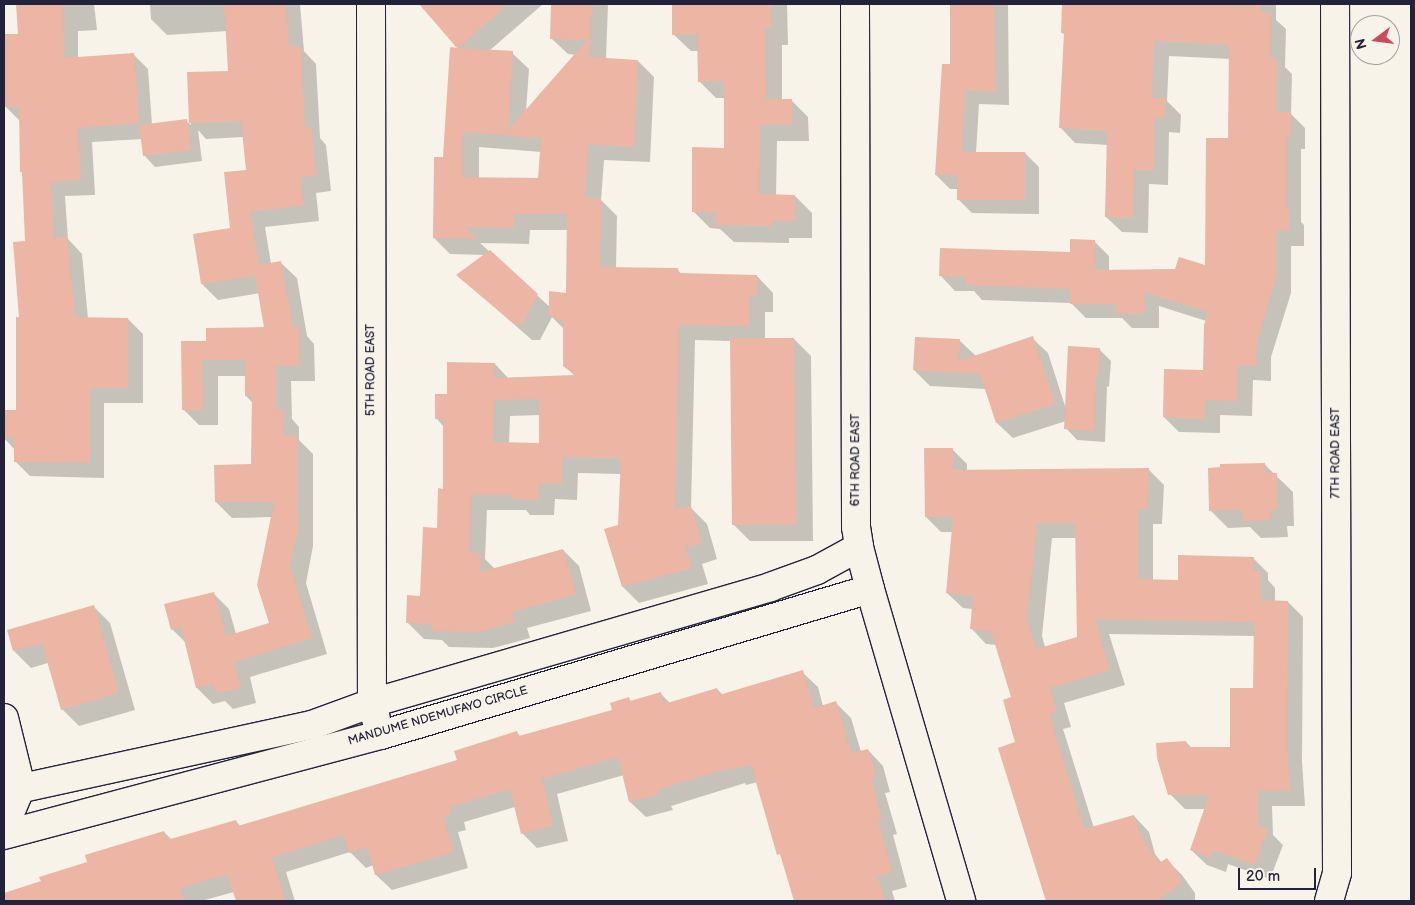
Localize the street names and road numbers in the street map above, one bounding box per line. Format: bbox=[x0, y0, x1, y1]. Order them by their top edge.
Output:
street label: 5TH ROAD EAST bbox=[364, 324, 378, 416]
street label: 7TH ROAD EAST bbox=[1329, 407, 1343, 499]
street label: 6TH ROAD EAST bbox=[849, 414, 863, 506]
street label: MANDUME NDEMUFAYO CIRCLE bbox=[346, 683, 530, 749]

